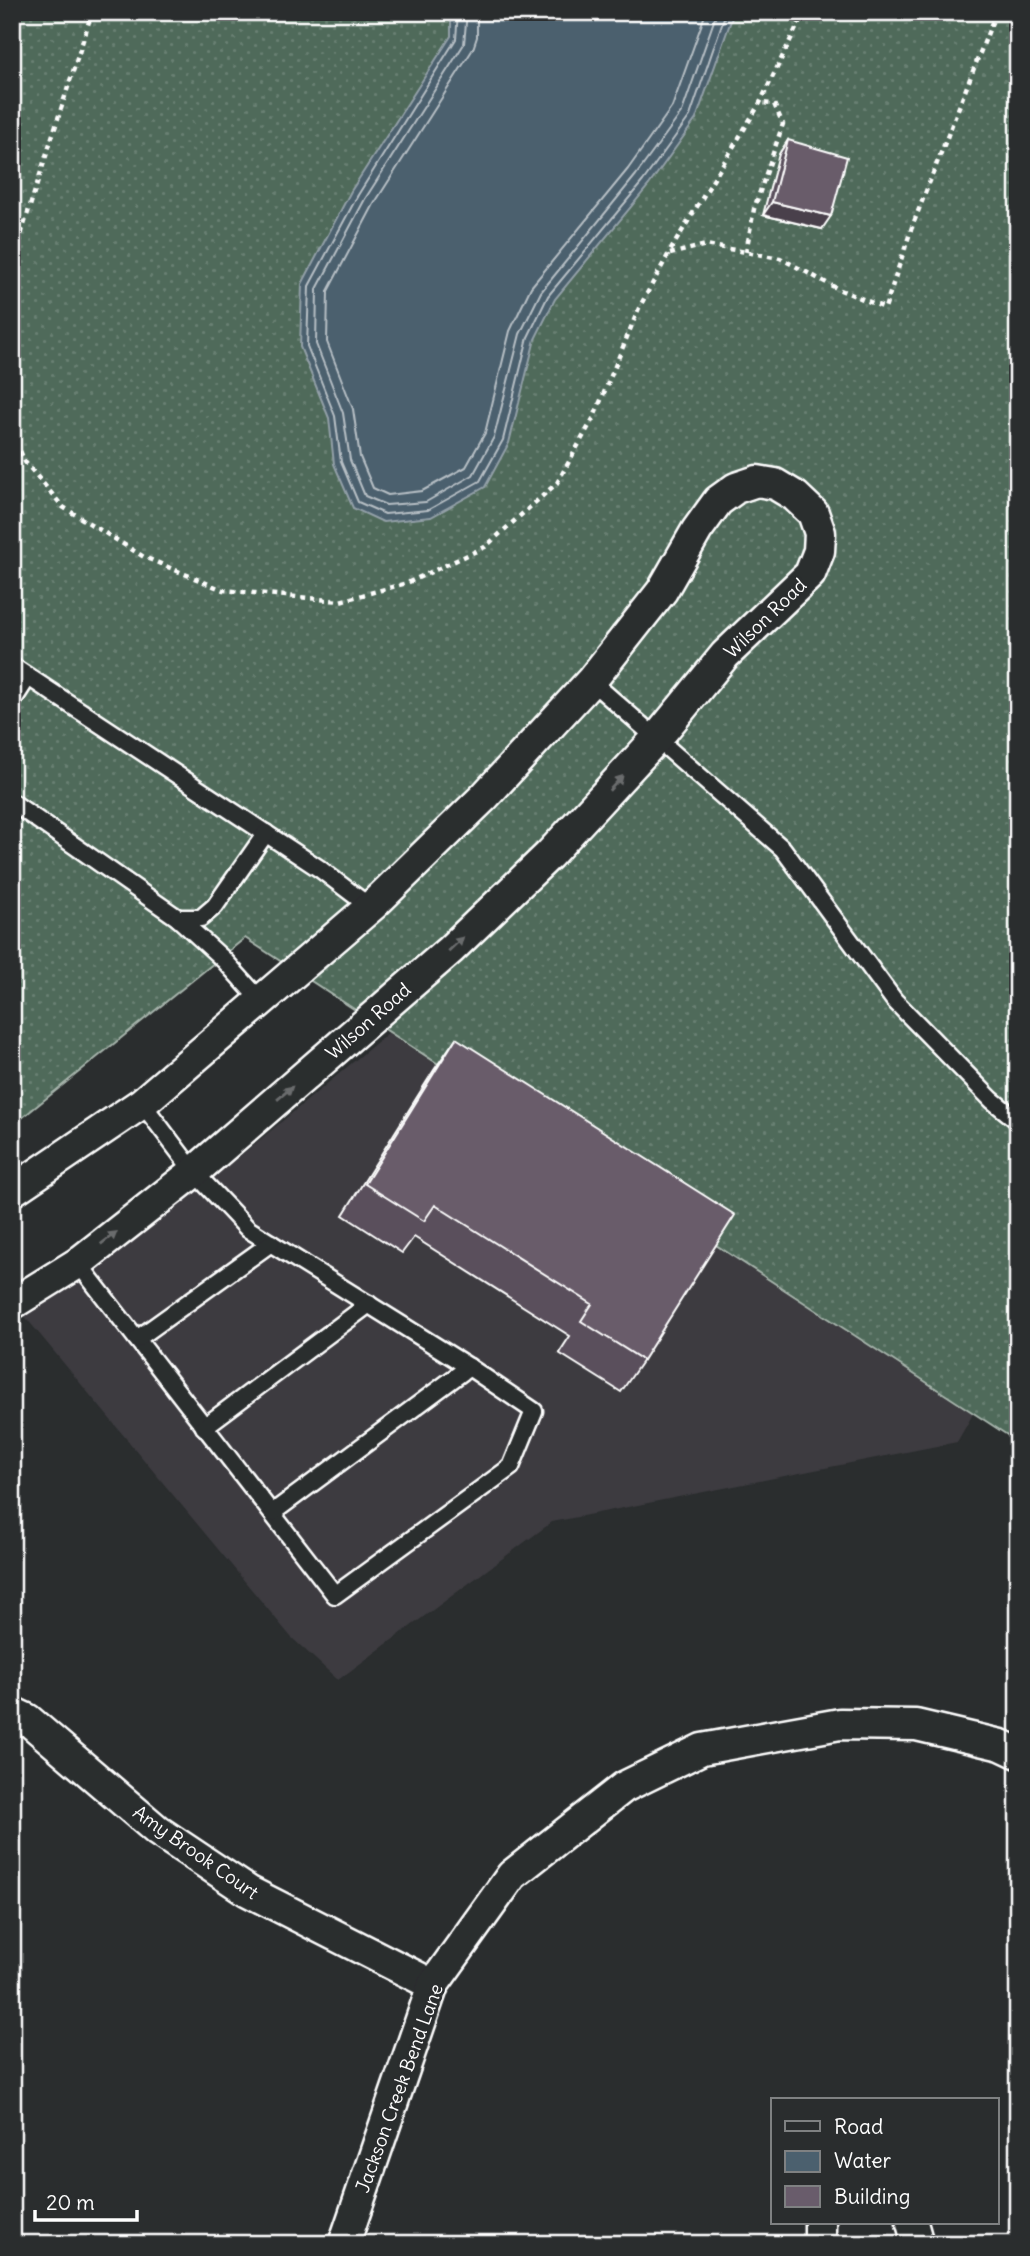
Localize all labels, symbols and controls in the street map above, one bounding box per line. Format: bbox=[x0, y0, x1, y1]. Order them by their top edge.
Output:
street label: Wilson Road bbox=[719, 573, 811, 663]
one-way arrow bbox=[608, 774, 624, 792]
one-way arrow bbox=[447, 937, 464, 953]
street label: Wilson Road bbox=[320, 977, 416, 1065]
one-way arrow bbox=[276, 1086, 293, 1102]
one-way arrow bbox=[100, 1231, 118, 1246]
street label: Amy Brook Court bbox=[129, 1800, 263, 1904]
street label: Jackson Creek Bend Lane bbox=[350, 1980, 448, 2196]
legend bbox=[771, 2098, 998, 2224]
text: Road bbox=[834, 2113, 883, 2140]
text: Water bbox=[834, 2147, 892, 2174]
scale bar bbox=[35, 2179, 136, 2223]
text: Building bbox=[834, 2183, 910, 2210]
text: 20 m bbox=[46, 2189, 95, 2216]

